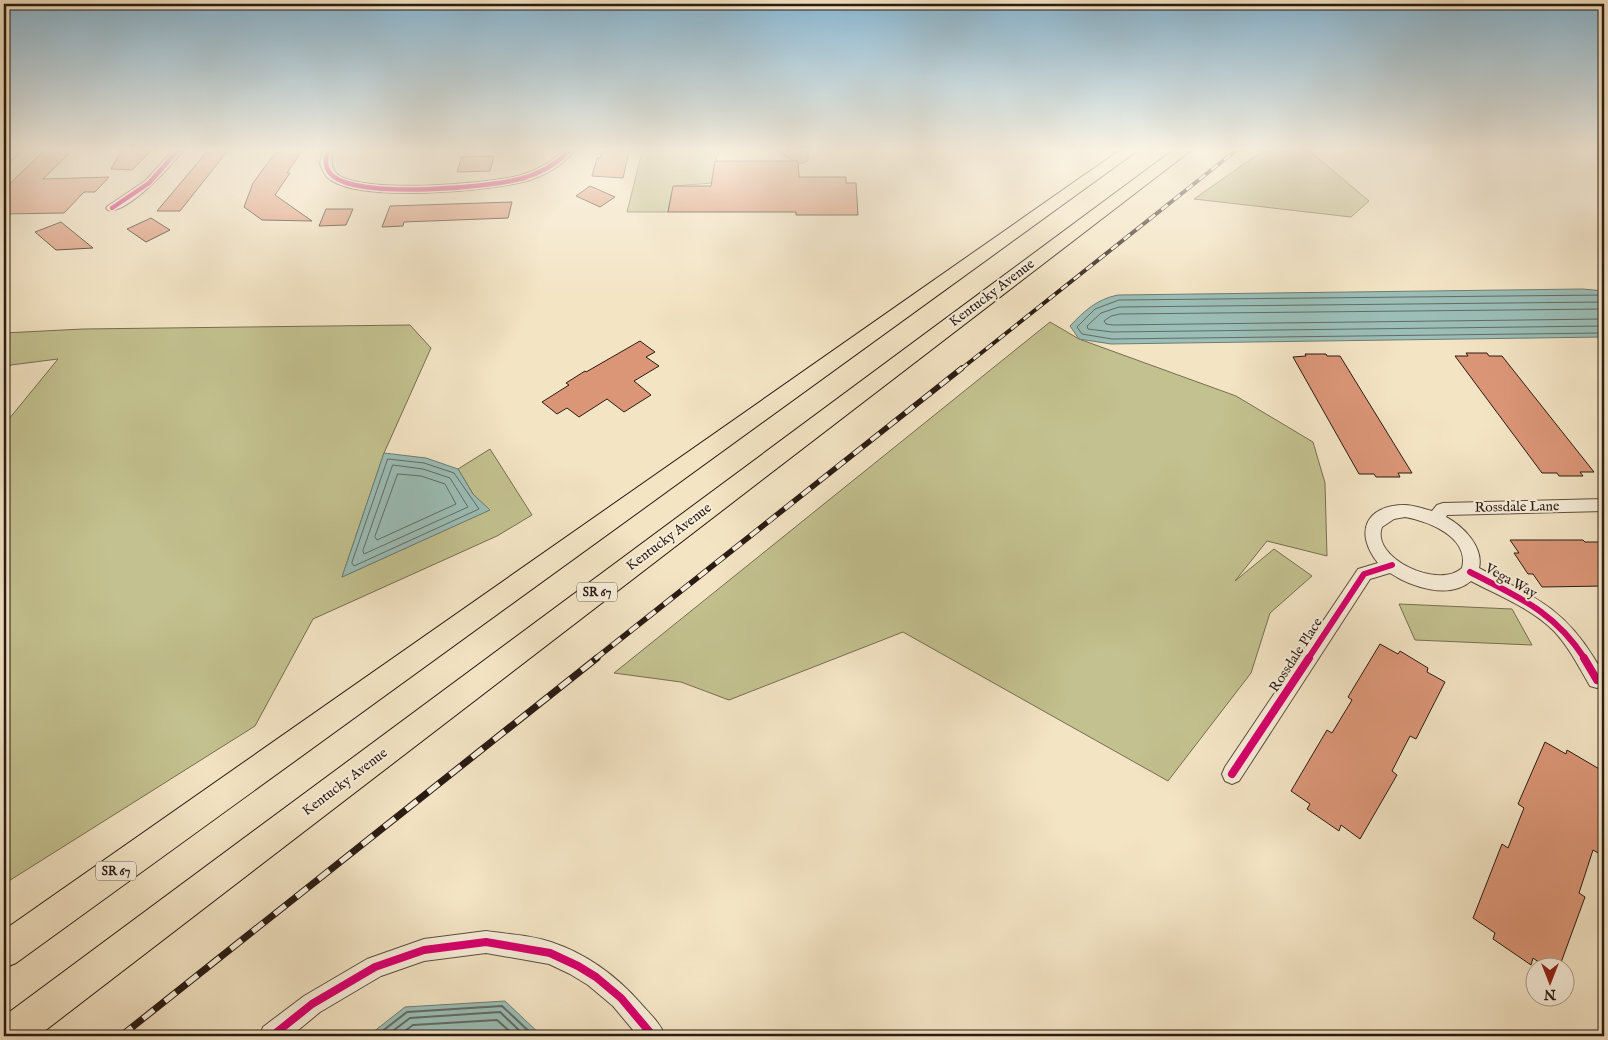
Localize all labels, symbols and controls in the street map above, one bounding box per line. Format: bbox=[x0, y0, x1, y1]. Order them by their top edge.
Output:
street label: Kentucky Avenue bbox=[946, 255, 1039, 331]
street label: Rossdale Lane bbox=[1475, 497, 1560, 517]
street label: Kentucky Avenue bbox=[623, 499, 716, 575]
street label: Vega Way bbox=[1481, 559, 1540, 603]
road number: SR 67 bbox=[577, 582, 617, 602]
street label: Rossdale Place bbox=[1265, 614, 1327, 696]
street label: Kentucky Avenue bbox=[299, 744, 392, 820]
road number: SR 67 bbox=[96, 861, 136, 880]
north arrow bbox=[1526, 958, 1576, 1008]
text: N bbox=[1544, 985, 1557, 1003]

